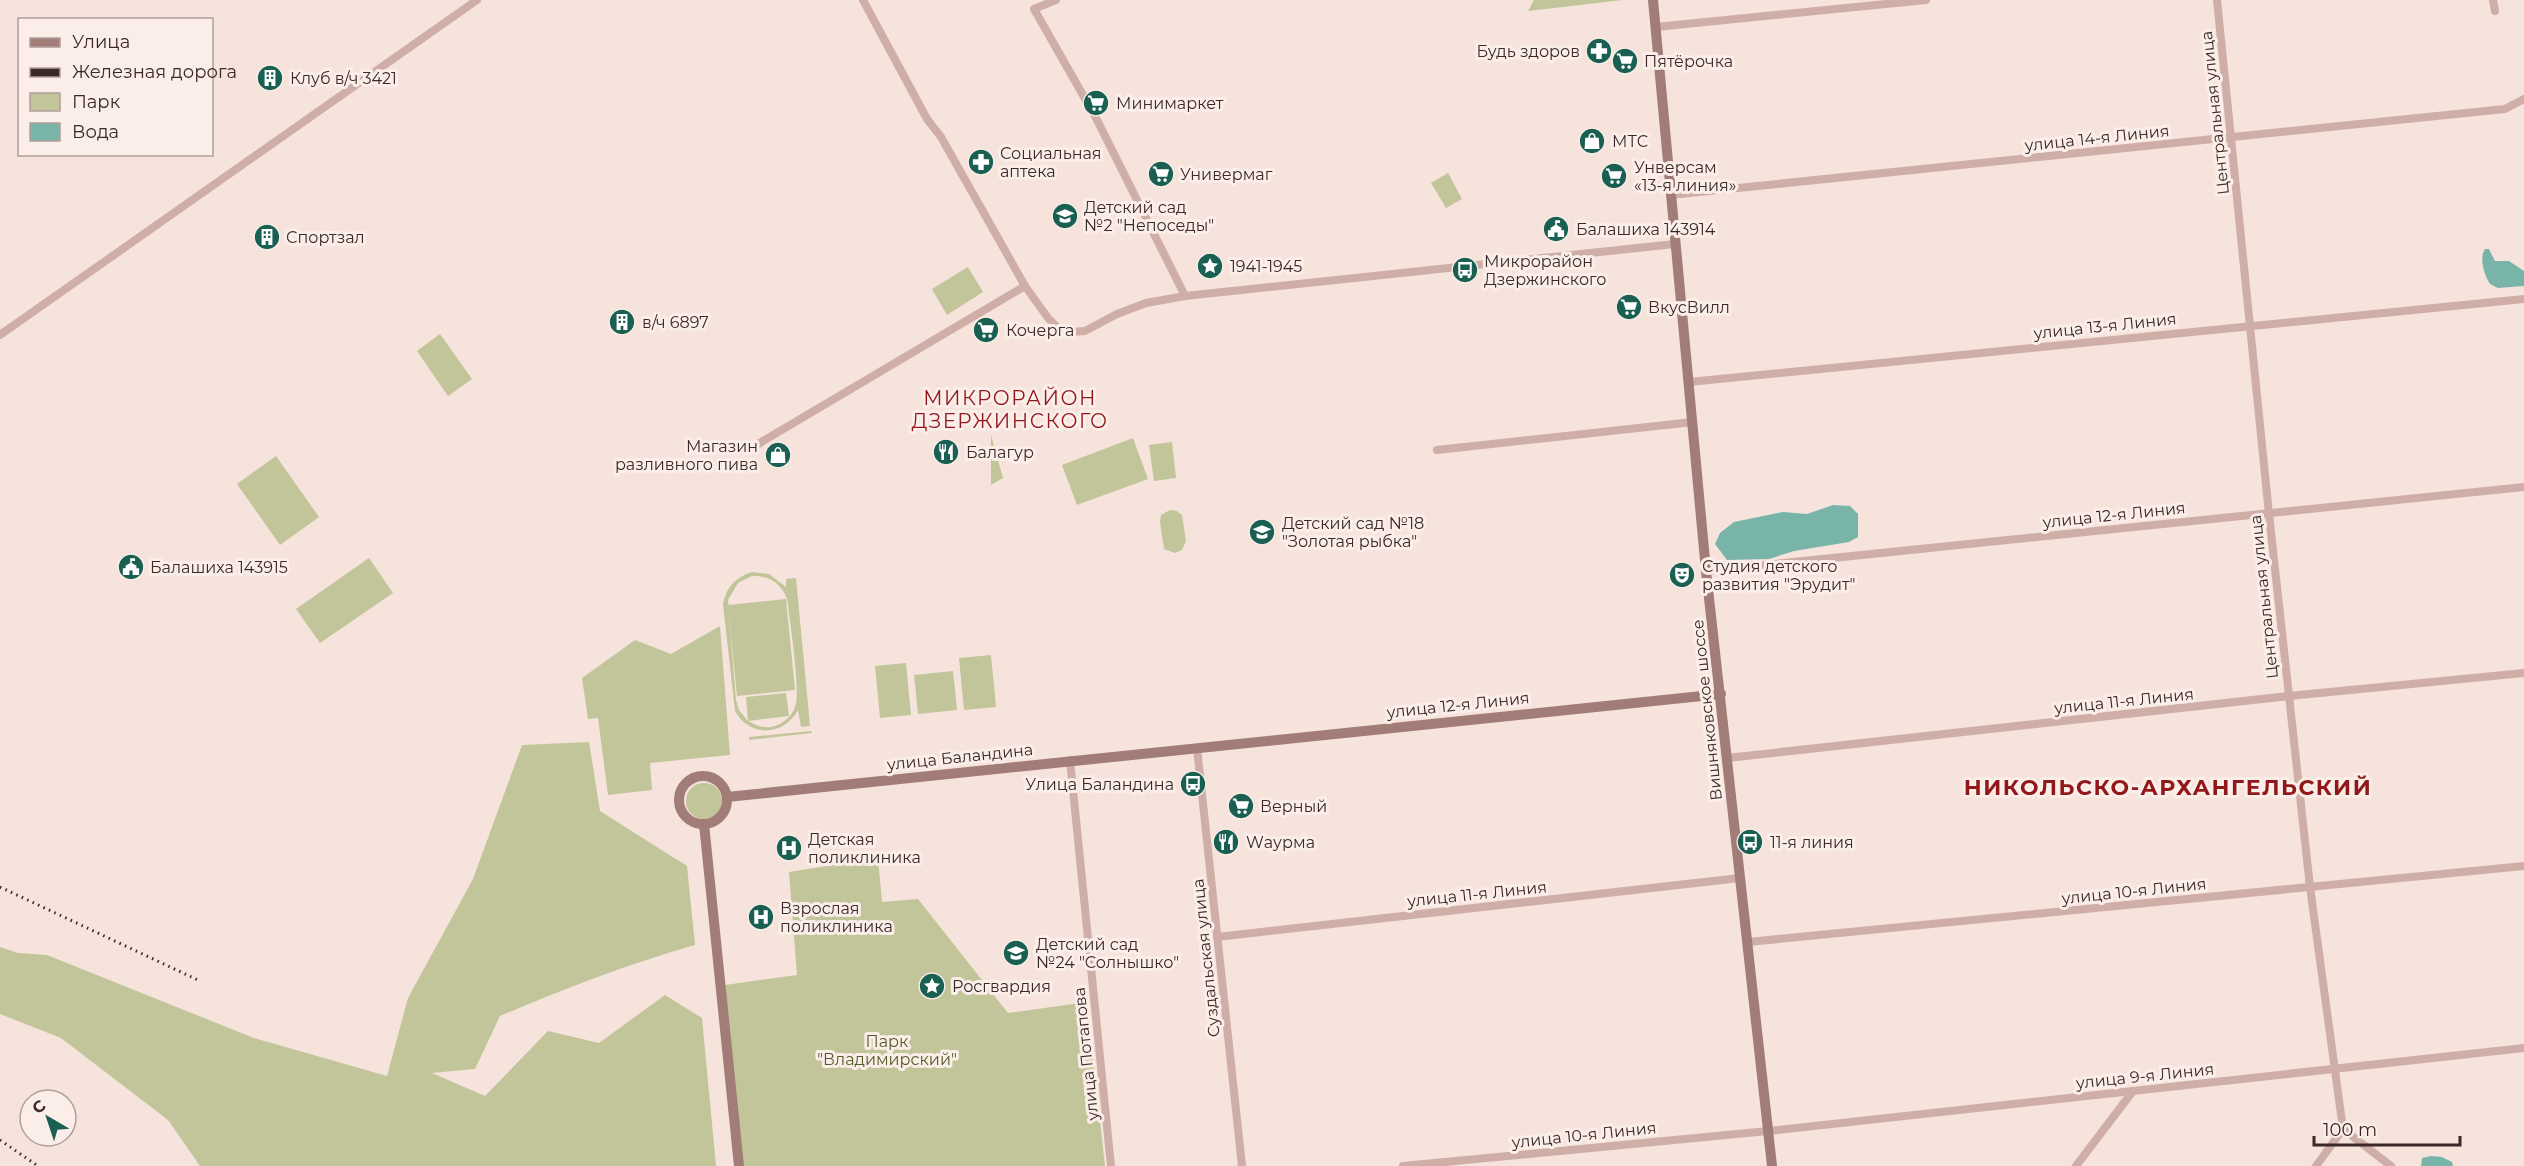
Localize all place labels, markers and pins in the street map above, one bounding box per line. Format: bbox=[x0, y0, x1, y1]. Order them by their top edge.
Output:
pharmacy icon: Будь здоров bbox=[1584, 36, 1614, 66]
place label: Будь здоров bbox=[1476, 42, 1580, 61]
supermarket icon: Пятёрочка bbox=[1610, 46, 1640, 76]
place label: Пятёрочка bbox=[1644, 52, 1733, 71]
building icon: Клуб в/ч 3421 bbox=[255, 63, 285, 93]
place label: Клуб в/ч 3421 bbox=[290, 69, 397, 88]
supermarket icon: Минимаркет bbox=[1081, 88, 1111, 118]
place label: Минимаркет bbox=[1116, 94, 1224, 113]
shop icon: МТС bbox=[1577, 126, 1607, 156]
place label: МТС bbox=[1612, 132, 1648, 151]
place label: Социальная аптека bbox=[1000, 144, 1102, 181]
pharmacy icon: Социальная аптека bbox=[966, 147, 996, 177]
place label: Унверсам «13-я линия» bbox=[1634, 158, 1736, 195]
supermarket icon: Универмаг bbox=[1146, 159, 1176, 189]
supermarket icon: Унверсам «13-я линия» bbox=[1599, 161, 1629, 191]
place label: Универмаг bbox=[1180, 165, 1273, 184]
place label: Детский сад №2 "Непоседы" bbox=[1084, 198, 1214, 235]
school or university icon: Детский сад №2 "Непоседы" bbox=[1050, 201, 1080, 231]
public building icon: Балашиха 143914 bbox=[1541, 214, 1571, 244]
place label: Балашиха 143914 bbox=[1576, 220, 1716, 239]
building icon: Спортзал bbox=[252, 222, 282, 252]
place label: Спортзал bbox=[286, 228, 365, 247]
place icon: 1941-1945 bbox=[1195, 251, 1225, 281]
place label: Микрорайон Дзержинского bbox=[1484, 252, 1606, 289]
bus stop icon: Микрорайон Дзержинского bbox=[1450, 255, 1480, 285]
place label: 1941-1945 bbox=[1230, 257, 1302, 276]
supermarket icon: ВкусВилл bbox=[1614, 292, 1644, 322]
place label: ВкусВилл bbox=[1648, 298, 1730, 317]
building icon: в/ч 6897 bbox=[607, 307, 637, 337]
place label: в/ч 6897 bbox=[642, 313, 709, 332]
supermarket icon: Кочерга bbox=[971, 315, 1001, 345]
place label: Кочерга bbox=[1006, 321, 1074, 340]
place label: Магазин разливного пива bbox=[615, 437, 758, 474]
restaurant icon: Балагур bbox=[931, 437, 961, 467]
shop icon: Магазин разливного пива bbox=[763, 440, 793, 470]
place label: Балагур bbox=[966, 443, 1034, 462]
place label: Детский сад №18 "Золотая рыбка" bbox=[1282, 514, 1424, 551]
school or university icon: Детский сад №18 "Золотая рыбка" bbox=[1247, 517, 1277, 547]
public building icon: Балашиха 143915 bbox=[116, 552, 146, 582]
place label: Студия детского развития "Эрудит" bbox=[1702, 557, 1856, 594]
place label: Балашиха 143915 bbox=[150, 558, 288, 577]
theatre icon: Студия детского развития "Эрудит" bbox=[1667, 560, 1697, 590]
bus stop icon: Улица Баландина bbox=[1178, 769, 1208, 799]
place label: Улица Баландина bbox=[1025, 775, 1174, 794]
supermarket icon: Верный bbox=[1226, 791, 1256, 821]
place label: Верный bbox=[1260, 797, 1327, 816]
restaurant icon: Wаурма bbox=[1211, 827, 1241, 857]
bus stop icon: 11-я линия bbox=[1735, 827, 1765, 857]
place label: Детская поликлиника bbox=[808, 830, 921, 867]
hospital icon: Детская поликлиника bbox=[774, 833, 804, 863]
place label: Wаурма bbox=[1246, 833, 1315, 852]
place label: 11-я линия bbox=[1770, 833, 1854, 852]
place label: Взрослая поликлиника bbox=[780, 899, 893, 936]
hospital icon: Взрослая поликлиника bbox=[746, 902, 776, 932]
place label: Детский сад №24 "Солнышко" bbox=[1036, 935, 1179, 972]
school or university icon: Детский сад №24 "Солнышко" bbox=[1001, 938, 1031, 968]
place icon: Росгвардия bbox=[917, 971, 947, 1001]
place label: Росгвардия bbox=[952, 977, 1051, 996]

